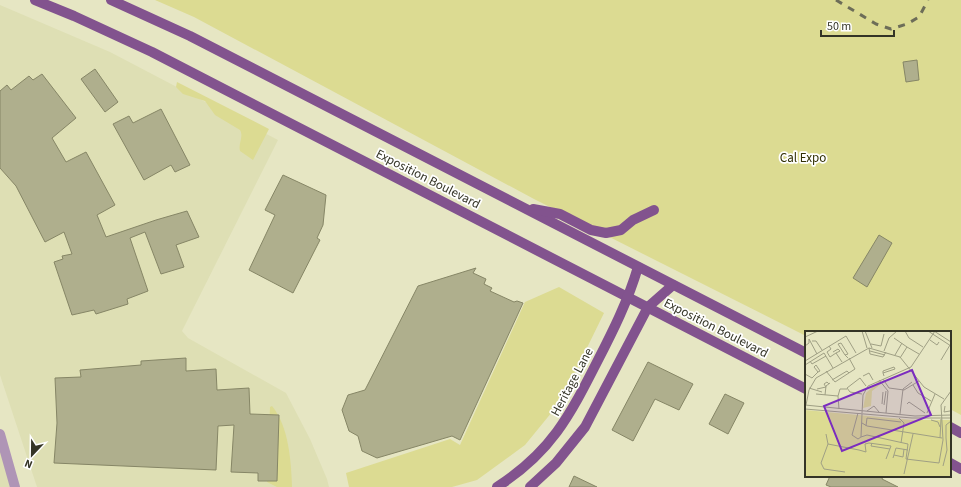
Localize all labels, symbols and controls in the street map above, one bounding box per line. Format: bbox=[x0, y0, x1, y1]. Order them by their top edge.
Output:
scale bar bbox=[821, 12, 894, 38]
text: 50 m bbox=[827, 18, 851, 35]
street label: Exposition Boulevard bbox=[373, 145, 483, 213]
park label: Cal Expo bbox=[780, 149, 826, 167]
street label: Exposition Boulevard bbox=[661, 294, 771, 362]
inset map bbox=[805, 331, 951, 477]
street label: Heritage Lane bbox=[546, 345, 598, 419]
north arrow bbox=[12, 435, 52, 475]
text: N bbox=[22, 455, 35, 472]

